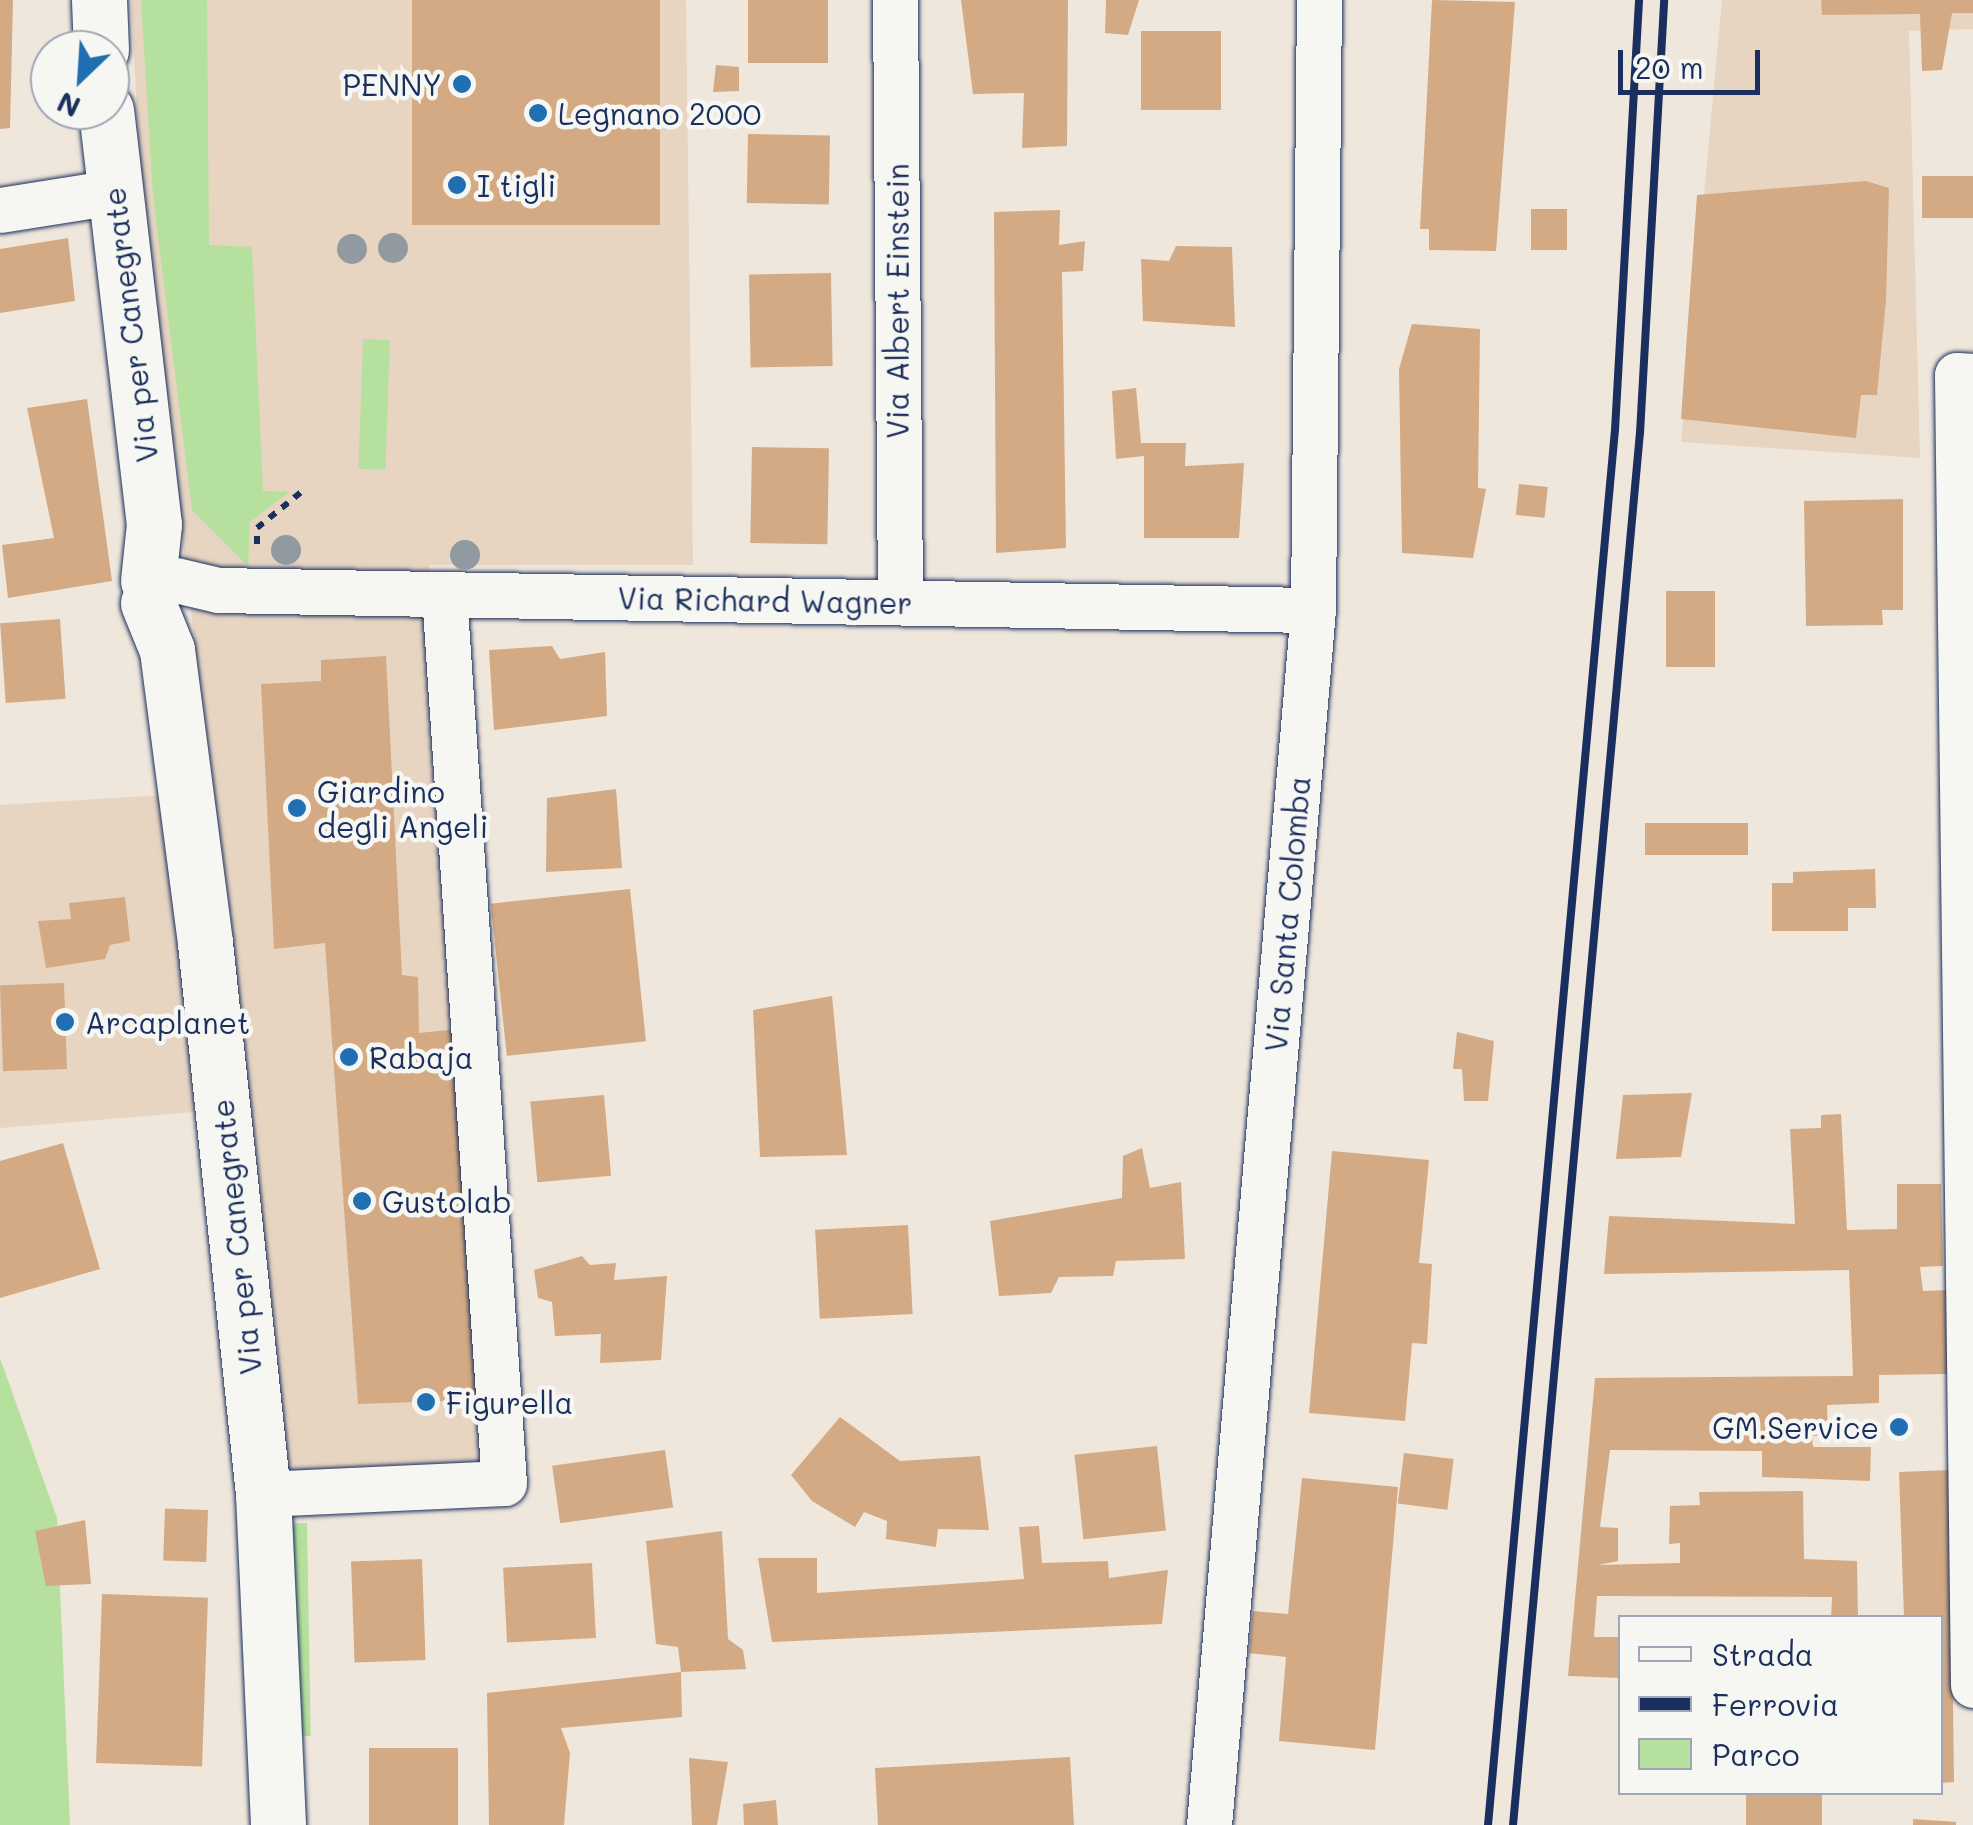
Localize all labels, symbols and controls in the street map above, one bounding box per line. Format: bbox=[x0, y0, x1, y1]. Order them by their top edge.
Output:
north arrow bbox=[30, 30, 130, 130]
scale bar bbox=[1623, 30, 1766, 92]
text: 20 m bbox=[1635, 47, 1704, 87]
place label: PENNY bbox=[343, 66, 442, 102]
marker: PENNY bbox=[451, 73, 473, 95]
text: N bbox=[51, 85, 85, 126]
place label: Legnano 2000 bbox=[558, 95, 761, 131]
marker: Legnano 2000 bbox=[527, 102, 549, 124]
street label: Via Albert Einstein bbox=[879, 163, 915, 439]
place label: I tigli bbox=[477, 167, 556, 203]
marker: I tigli bbox=[446, 174, 468, 196]
street label: Via per Canegrate bbox=[95, 185, 165, 465]
street label: Via Richard Wagner bbox=[617, 579, 913, 621]
place label: Giardino degli Angeli bbox=[317, 773, 488, 844]
street label: Via Santa Colomba bbox=[1257, 775, 1317, 1053]
marker: Giardino degli Angeli bbox=[286, 797, 308, 819]
place label: Arcaplanet bbox=[85, 1004, 250, 1040]
marker: Arcaplanet bbox=[54, 1011, 76, 1033]
place label: Rabaja bbox=[369, 1039, 473, 1075]
marker: Rabaja bbox=[338, 1046, 360, 1068]
street label: Via per Canegrate bbox=[204, 1098, 268, 1376]
place label: Gustolab bbox=[382, 1183, 512, 1219]
marker: Gustolab bbox=[351, 1190, 373, 1212]
place label: Figurella bbox=[446, 1384, 573, 1420]
marker: Figurella bbox=[415, 1391, 437, 1413]
place label: GM.Service bbox=[1712, 1409, 1879, 1445]
marker: GM.Service bbox=[1888, 1416, 1910, 1438]
legend bbox=[1618, 1615, 1943, 1795]
text: Strada bbox=[1712, 1634, 1814, 1674]
text: Ferrovia bbox=[1712, 1684, 1839, 1724]
text: Parco bbox=[1712, 1734, 1800, 1774]

